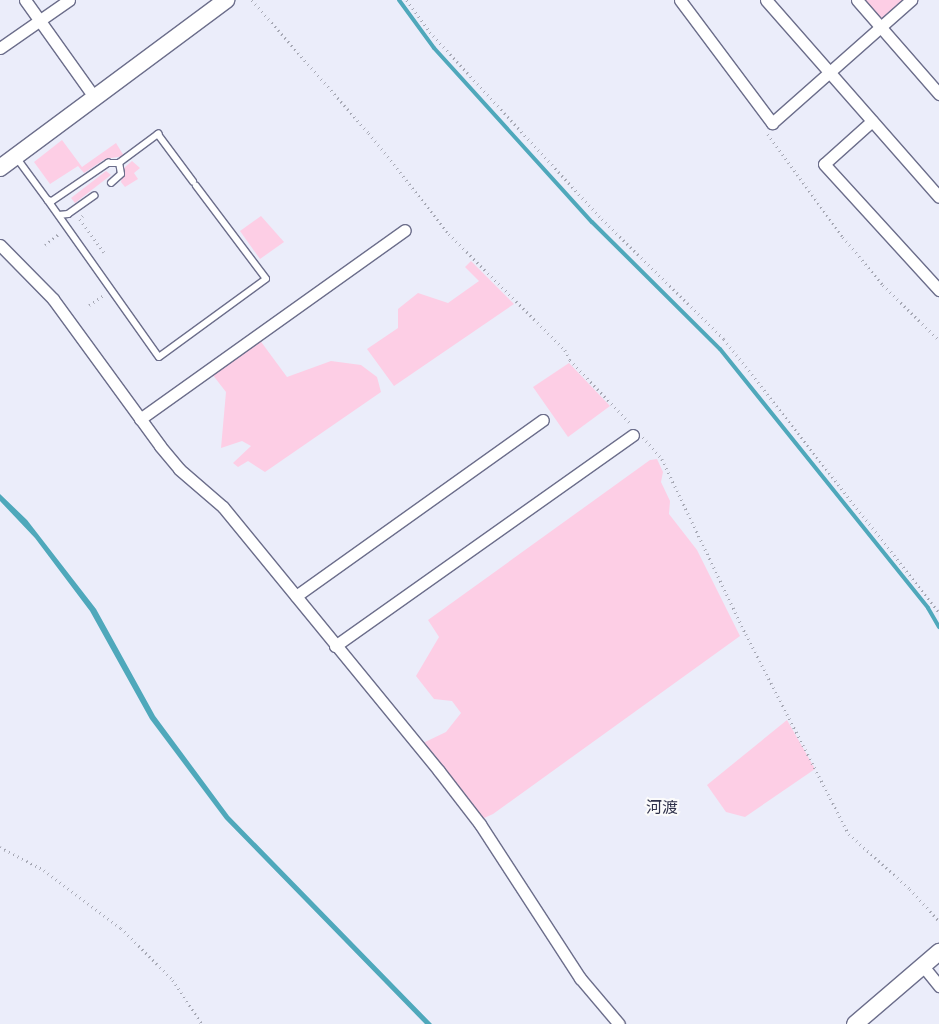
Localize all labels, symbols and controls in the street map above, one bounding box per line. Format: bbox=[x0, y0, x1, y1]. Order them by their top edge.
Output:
district label: 河渡 bbox=[646, 798, 678, 818]

